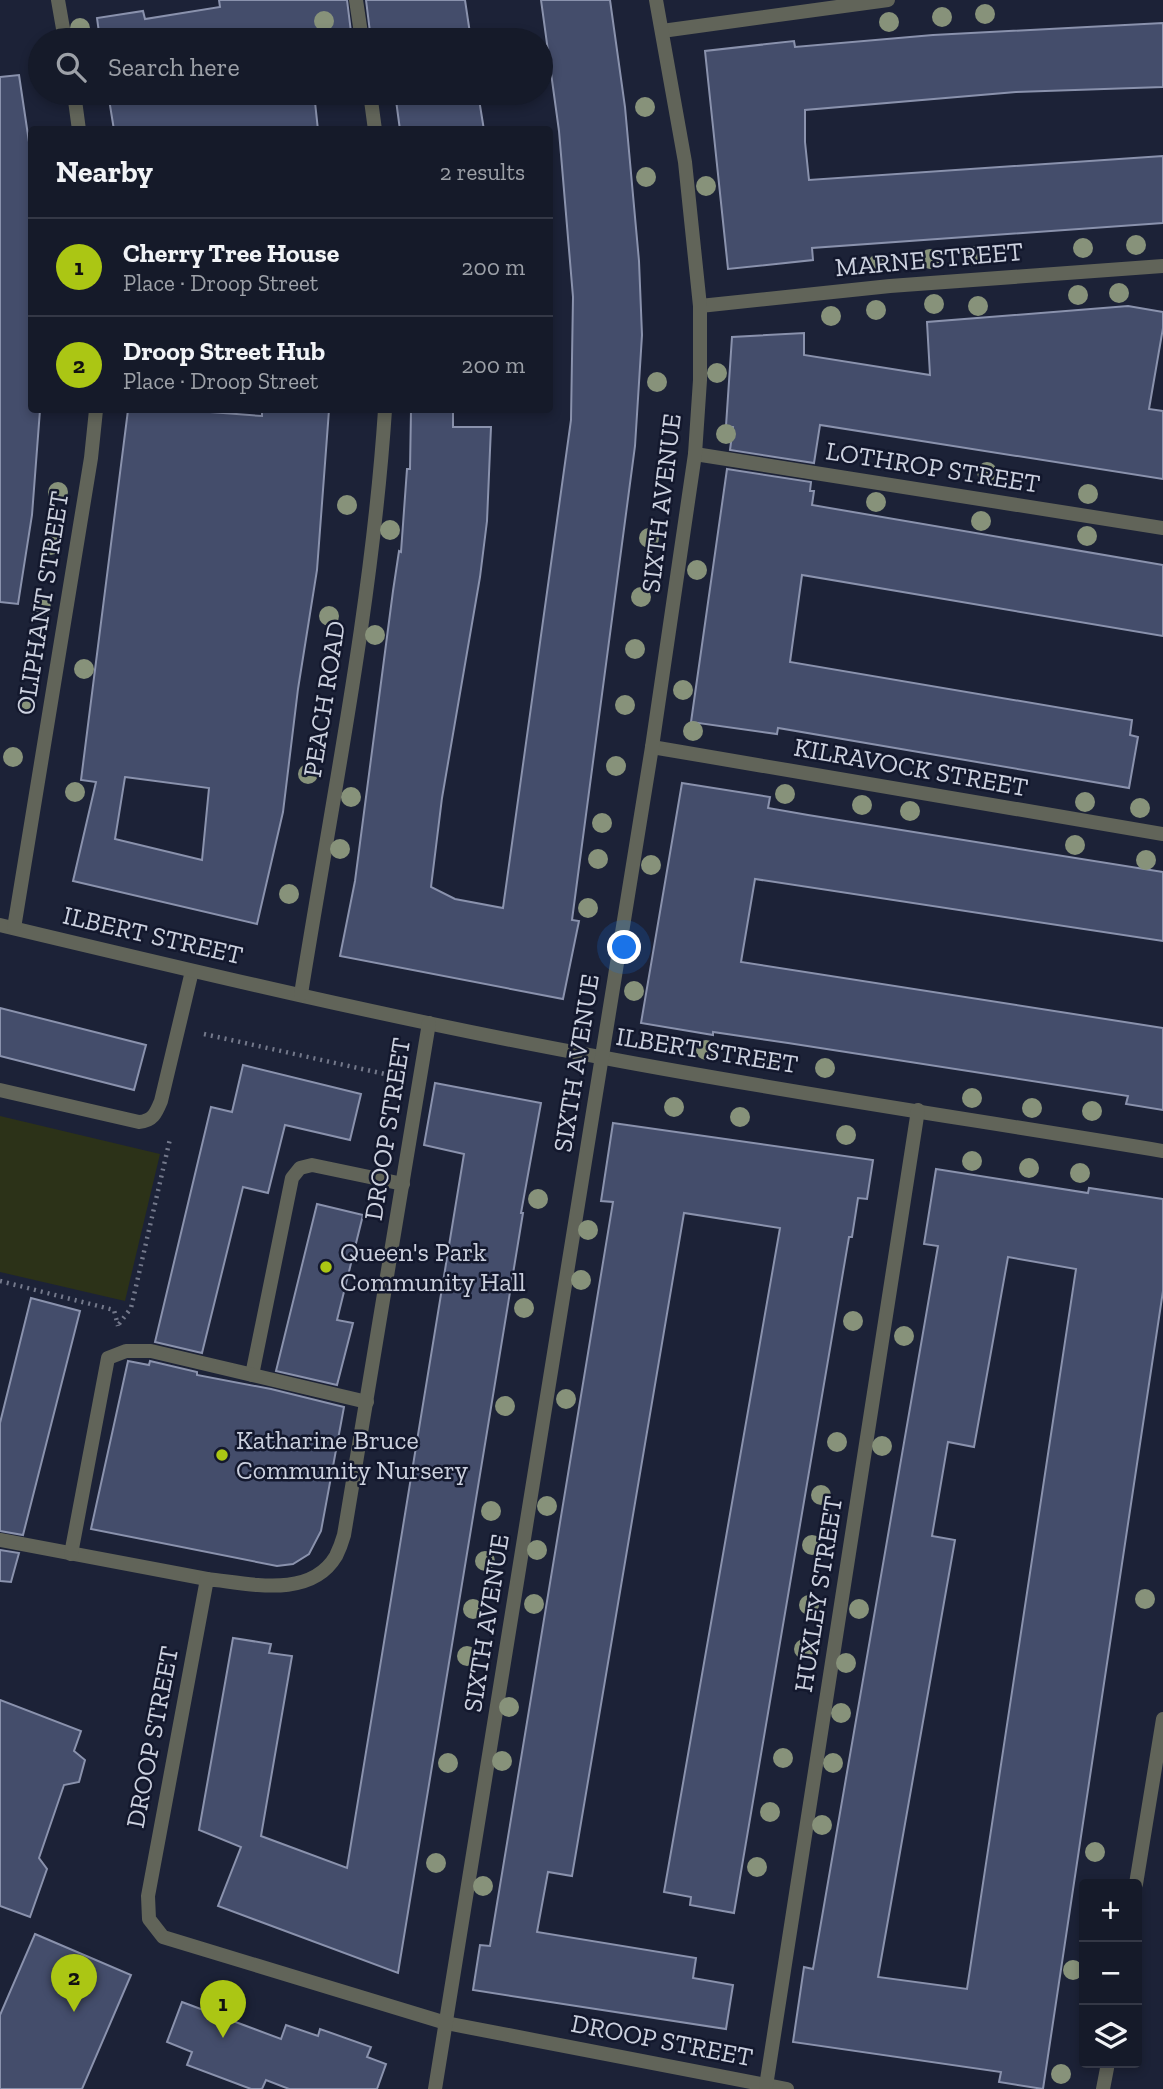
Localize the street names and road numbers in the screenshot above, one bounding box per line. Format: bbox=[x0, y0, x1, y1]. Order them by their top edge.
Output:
street label: MARNE STREET bbox=[834, 235, 1024, 283]
street label: SIXTH AVENUE bbox=[634, 412, 688, 594]
street label: LOTHROP STREET bbox=[824, 434, 1042, 500]
street label: OLIPHANT STREET bbox=[9, 489, 75, 717]
street label: PEACH ROAD bbox=[296, 619, 352, 779]
street label: KILRAVOCK STREET bbox=[791, 731, 1031, 803]
street label: ILBERT STREET bbox=[60, 899, 246, 971]
street label: SIXTH AVENUE bbox=[546, 972, 606, 1154]
street label: ILBERT STREET bbox=[614, 1020, 800, 1080]
street label: DROOP STREET bbox=[357, 1035, 417, 1223]
street label: HUXLEY STREET bbox=[787, 1494, 849, 1694]
street label: SIXTH AVENUE bbox=[456, 1532, 516, 1714]
street label: DROOP STREET bbox=[119, 1643, 185, 1831]
street label: DROOP STREET bbox=[568, 2007, 756, 2073]

